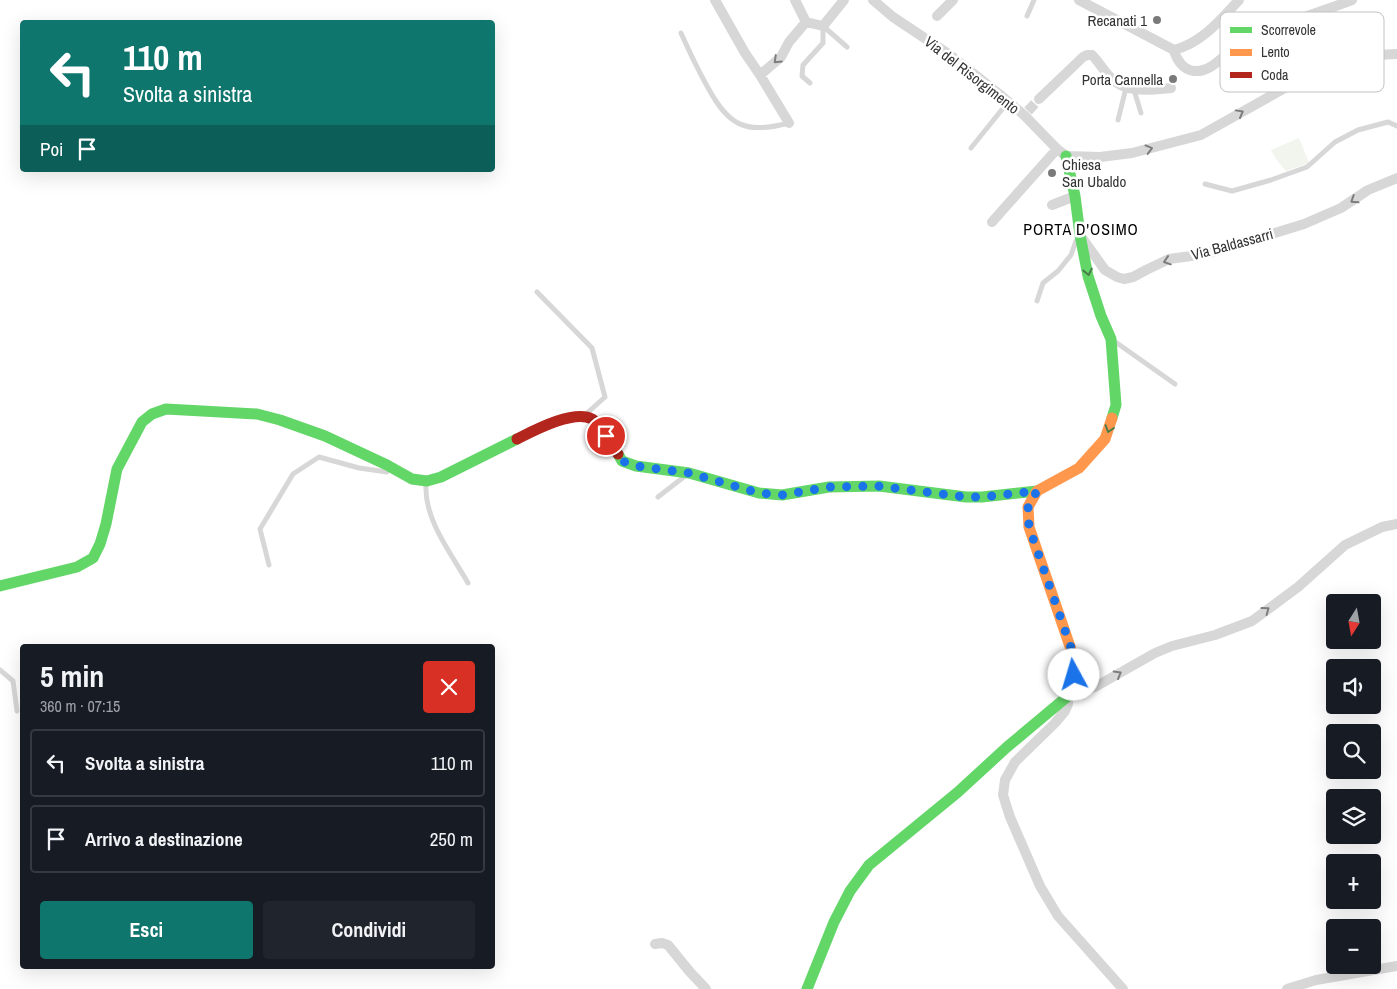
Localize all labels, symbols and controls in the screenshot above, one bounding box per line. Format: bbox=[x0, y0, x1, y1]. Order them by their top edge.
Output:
place label: Recanati 1 bbox=[1088, 10, 1147, 31]
legend bbox=[1220, 12, 1384, 92]
marker: Recanati 1 bbox=[1151, 14, 1163, 26]
text: Scorrevole bbox=[1261, 21, 1316, 39]
street label: Via del Risorgimento bbox=[920, 31, 1024, 119]
text: 110 m bbox=[123, 34, 203, 81]
icon: left bbox=[40, 40, 105, 105]
text: Lento bbox=[1261, 43, 1290, 61]
one-way arrow bbox=[773, 54, 782, 63]
text: Coda bbox=[1261, 66, 1289, 84]
place label: Porta Cannella bbox=[1082, 69, 1163, 90]
marker: Porta Cannella bbox=[1167, 73, 1179, 85]
text: Svolta a sinistra bbox=[123, 79, 252, 109]
one-way arrow bbox=[1235, 109, 1244, 119]
icon: arrive bbox=[73, 135, 101, 163]
text: Poi bbox=[40, 136, 63, 162]
one-way arrow bbox=[1144, 144, 1152, 154]
place label: Chiesa San Ubaldo bbox=[1062, 154, 1126, 192]
marker: Chiesa San Ubaldo bbox=[1046, 167, 1058, 179]
one-way arrow bbox=[1350, 194, 1359, 203]
district label: PORTA D'OSIMO bbox=[1023, 218, 1139, 240]
street label: Via Baldassarri bbox=[1189, 223, 1275, 265]
one-way arrow bbox=[1163, 255, 1172, 265]
one-way arrow bbox=[1082, 268, 1093, 277]
pin bbox=[585, 415, 627, 457]
icon: arrive bbox=[592, 422, 620, 450]
one-way arrow bbox=[1104, 425, 1114, 433]
north arrow bbox=[1326, 594, 1381, 649]
map controls bbox=[1326, 594, 1381, 974]
one-way arrow bbox=[1260, 608, 1269, 616]
position arrow bbox=[1047, 648, 1099, 700]
text: 5 min bbox=[40, 656, 104, 696]
button: sound bbox=[1326, 659, 1381, 714]
button: close bbox=[423, 661, 475, 713]
one-way arrow bbox=[1112, 671, 1121, 681]
text: 360 m · 07:15 bbox=[40, 695, 120, 717]
button: search bbox=[1326, 724, 1381, 779]
icon: left bbox=[42, 749, 70, 777]
text: Svolta a sinistra bbox=[85, 750, 205, 776]
text: 110 m bbox=[431, 750, 473, 776]
button: layers bbox=[1326, 789, 1381, 844]
icon: arrive bbox=[42, 825, 70, 853]
text: Arrivo a destinazione bbox=[85, 826, 243, 852]
text: 250 m bbox=[430, 826, 473, 852]
button: + bbox=[1326, 854, 1381, 909]
button: Esci bbox=[40, 901, 253, 959]
button: Condividi bbox=[263, 901, 475, 959]
button: − bbox=[1326, 919, 1381, 974]

